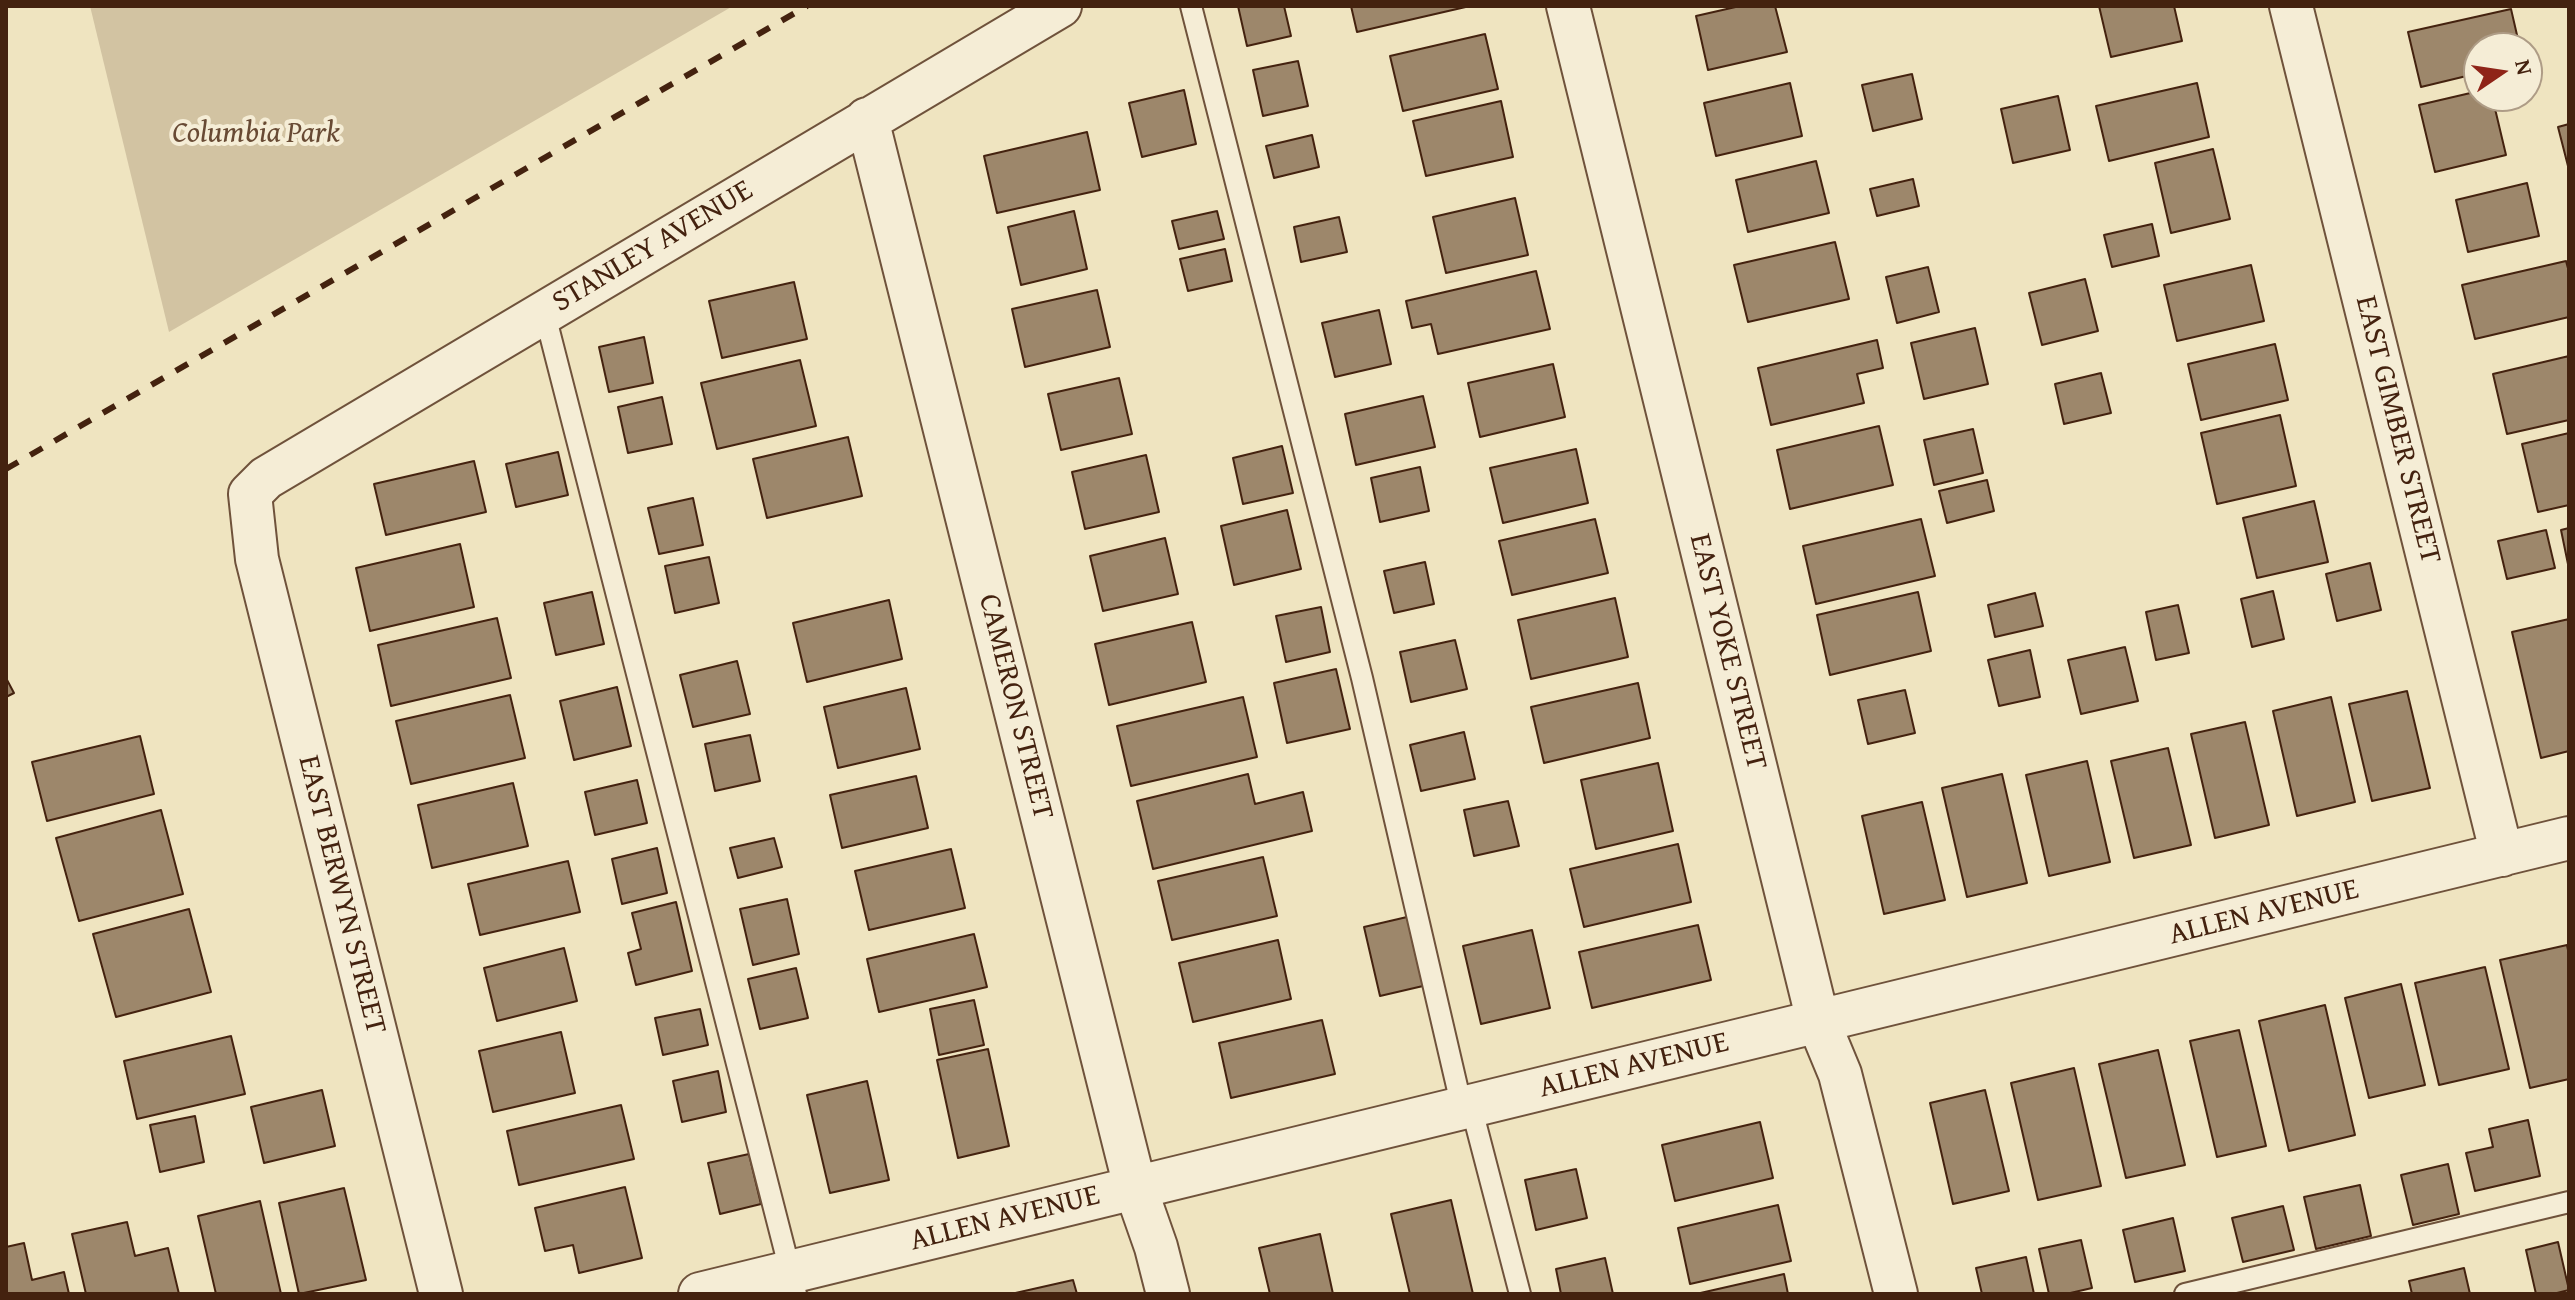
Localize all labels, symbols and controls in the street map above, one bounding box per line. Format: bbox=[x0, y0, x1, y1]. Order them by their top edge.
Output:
north arrow bbox=[2463, 32, 2543, 112]
text: N bbox=[2507, 56, 2542, 78]
park label: Columbia Park bbox=[172, 116, 340, 152]
street label: STANLEY AVENUE bbox=[546, 173, 760, 321]
street label: EAST GIMBER STREET bbox=[2346, 292, 2448, 568]
street label: EAST YOKE STREET bbox=[1680, 530, 1774, 774]
street label: CAMERON STREET bbox=[970, 591, 1060, 823]
street label: EAST BERWYN STREET bbox=[289, 752, 393, 1038]
street label: ALLEN AVENUE bbox=[2166, 872, 2362, 954]
street label: ALLEN AVENUE bbox=[1536, 1025, 1732, 1107]
street label: ALLEN AVENUE bbox=[907, 1178, 1103, 1260]

